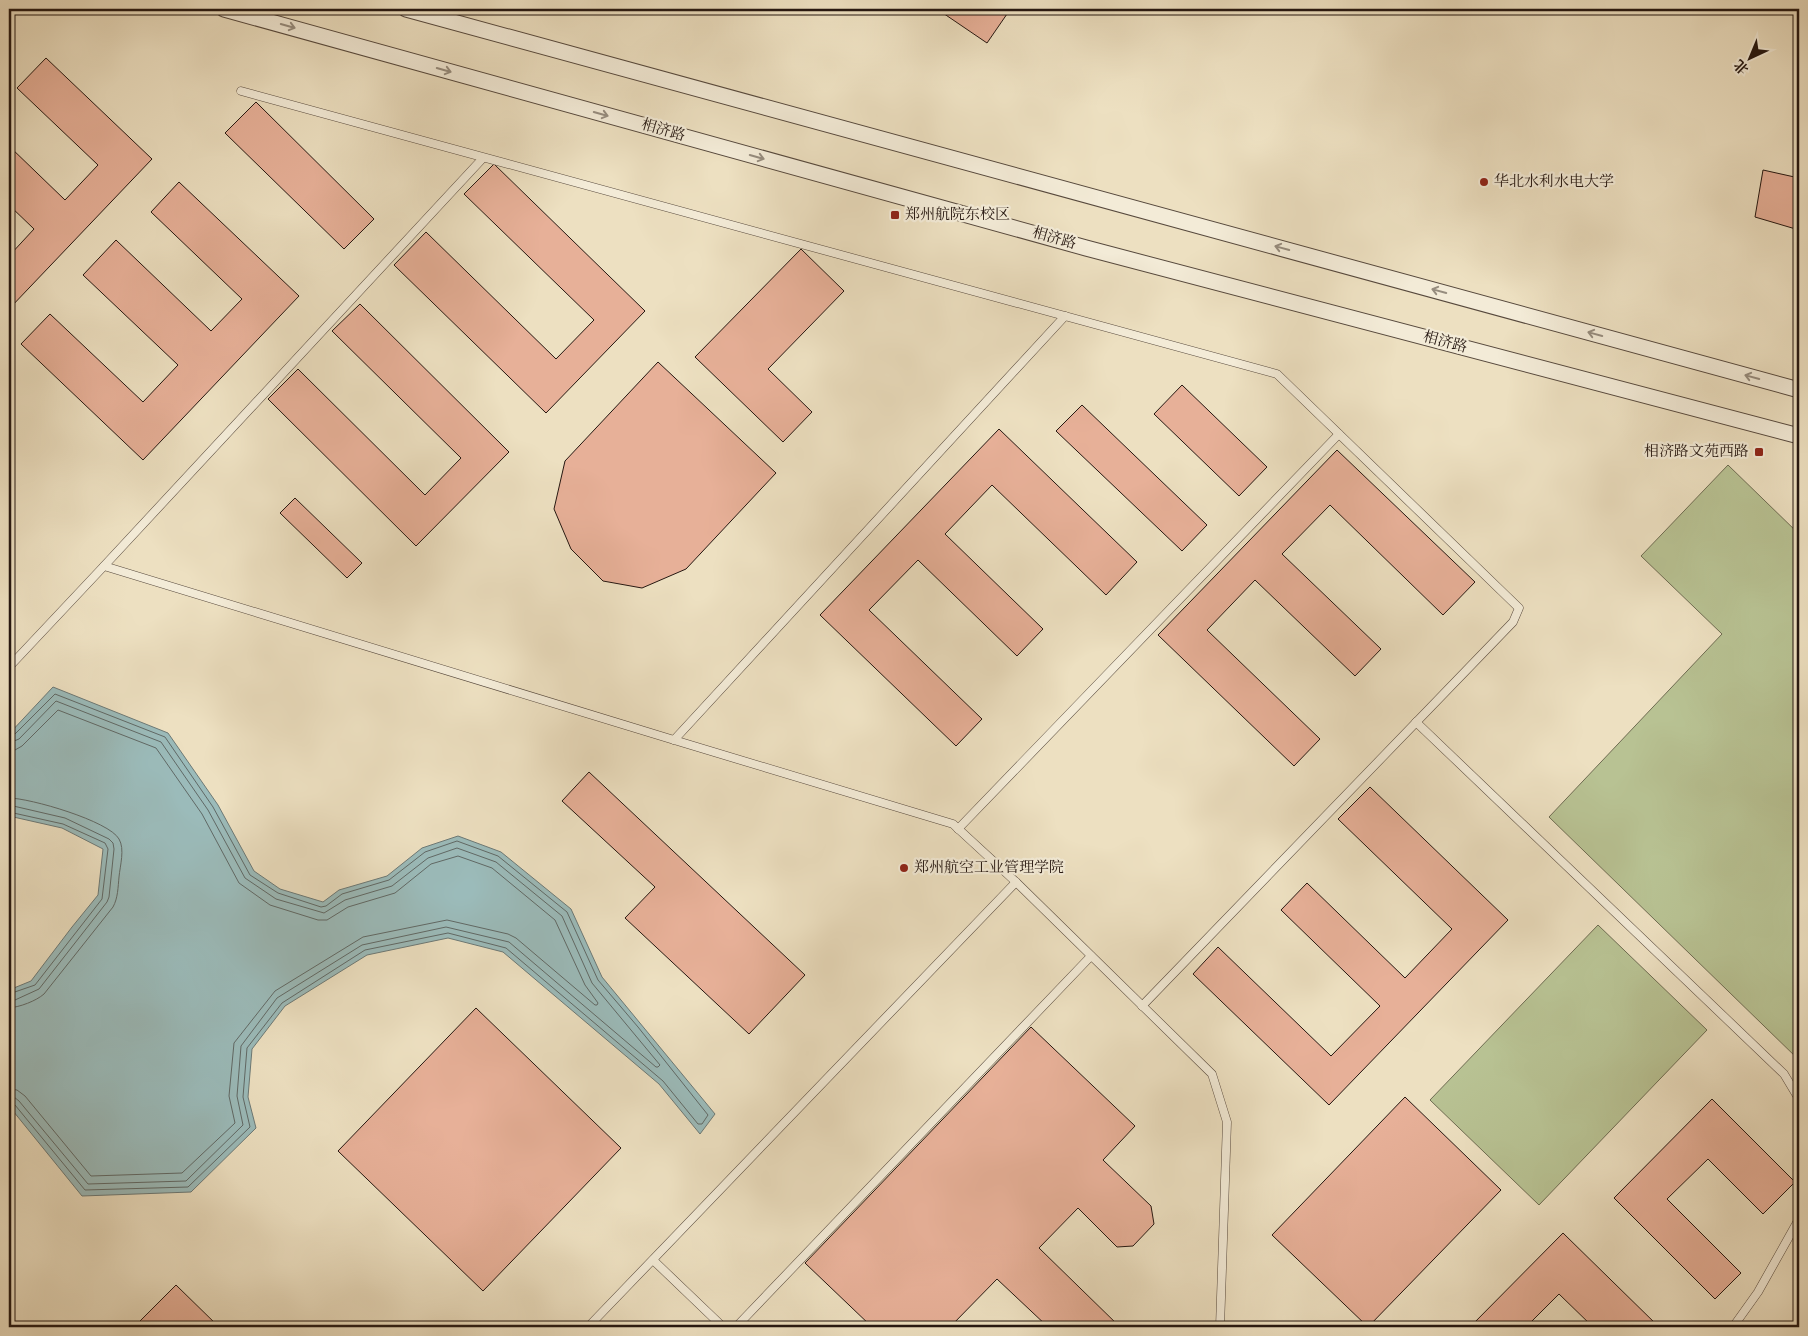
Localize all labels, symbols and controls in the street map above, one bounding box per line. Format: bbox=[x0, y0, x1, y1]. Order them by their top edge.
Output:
one-way arrow bbox=[279, 22, 295, 32]
north arrow bbox=[1726, 32, 1776, 82]
text: 北 bbox=[1731, 57, 1752, 77]
one-way arrow bbox=[436, 66, 452, 75]
one-way arrow bbox=[593, 109, 609, 119]
street label: 相济路 bbox=[639, 116, 687, 144]
one-way arrow bbox=[749, 153, 765, 162]
place label: 华北水利水电大学 bbox=[1494, 173, 1614, 190]
marker: 华北水利水电大学 bbox=[1478, 176, 1490, 188]
place label: 郑州航院东校区 bbox=[905, 206, 1010, 223]
marker: 郑州航院东校区 bbox=[889, 209, 901, 221]
street label: 相济路 bbox=[1030, 224, 1078, 252]
one-way arrow bbox=[1274, 243, 1290, 253]
one-way arrow bbox=[1431, 286, 1447, 296]
street label: 相济路 bbox=[1421, 328, 1469, 356]
one-way arrow bbox=[1588, 329, 1604, 338]
one-way arrow bbox=[1745, 372, 1761, 381]
place label: 相济路文苑西路 bbox=[1644, 443, 1749, 460]
marker: 相济路文苑西路 bbox=[1753, 446, 1765, 458]
place label: 郑州航空工业管理学院 bbox=[914, 859, 1064, 876]
marker: 郑州航空工业管理学院 bbox=[898, 862, 910, 874]

